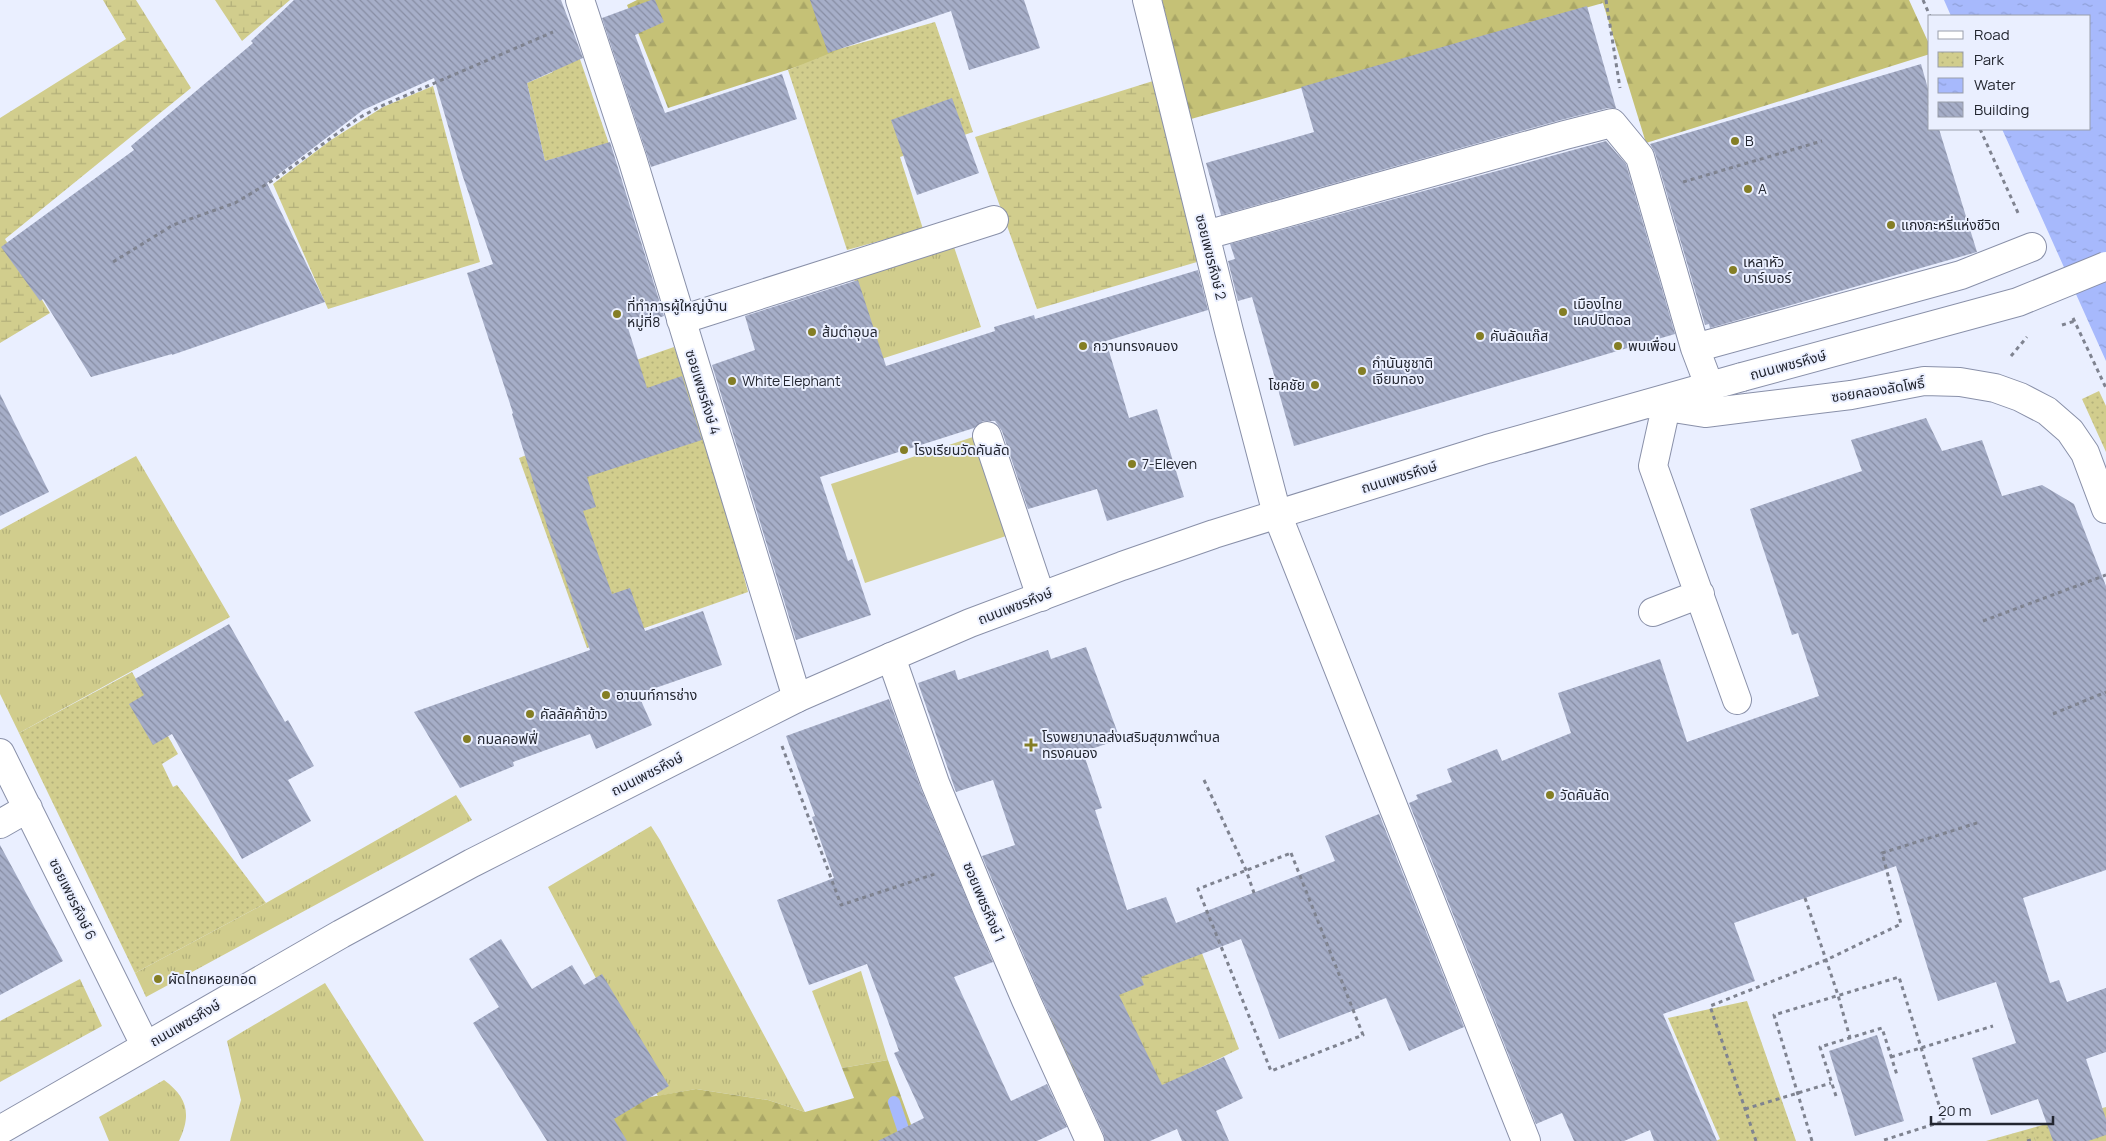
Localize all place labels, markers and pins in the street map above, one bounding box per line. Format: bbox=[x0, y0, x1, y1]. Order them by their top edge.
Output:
place label: B bbox=[1745, 131, 1754, 150]
marker: B bbox=[1729, 135, 1741, 147]
place label: A bbox=[1758, 179, 1767, 198]
marker: A bbox=[1742, 183, 1754, 195]
place label: แกงกะหรี่แห่งชีวิต bbox=[1901, 215, 2000, 234]
marker: แกงกะหรี่แห่งชีวิต bbox=[1885, 219, 1897, 231]
place label: เหลาหัว บาร์เบอร์ bbox=[1743, 252, 1792, 287]
marker: เหลาหัว บาร์เบอร์ bbox=[1727, 264, 1739, 276]
place label: เมืองไทย แคปปิตอล bbox=[1573, 294, 1631, 329]
place label: ที่ทำการผู้ใหญ่บ้าน หมู่ที่8 bbox=[627, 296, 727, 331]
marker: เมืองไทย แคปปิตอล bbox=[1557, 306, 1569, 318]
marker: ที่ทำการผู้ใหญ่บ้าน หมู่ที่8 bbox=[611, 308, 623, 320]
place label: ส้มตำอุบล bbox=[822, 322, 878, 341]
marker: ส้มตำอุบล bbox=[806, 326, 818, 338]
place label: คันลัดแก๊ส bbox=[1490, 326, 1548, 345]
marker: คันลัดแก๊ส bbox=[1474, 330, 1486, 342]
place label: กวานทรงคนอง bbox=[1093, 336, 1178, 355]
place label: พบเพื่อน bbox=[1628, 336, 1676, 355]
marker: กวานทรงคนอง bbox=[1077, 340, 1089, 352]
marker: พบเพื่อน bbox=[1612, 340, 1624, 352]
place label: กำนันชูชาติ เจียมทอง bbox=[1372, 353, 1433, 388]
marker: กำนันชูชาติ เจียมทอง bbox=[1356, 365, 1368, 377]
place label: White Elephant bbox=[742, 371, 841, 390]
marker: White Elephant bbox=[726, 375, 738, 387]
place label: โชคชัย bbox=[1269, 375, 1305, 394]
marker: โชคชัย bbox=[1309, 379, 1321, 391]
place label: โรงเรียนวัดคันลัด bbox=[914, 440, 1010, 459]
marker: โรงเรียนวัดคันลัด bbox=[898, 444, 910, 456]
place label: 7-Eleven bbox=[1142, 454, 1197, 473]
marker: 7-Eleven bbox=[1126, 458, 1138, 470]
place label: อานนท์การช่าง bbox=[616, 685, 697, 704]
marker: อานนท์การช่าง bbox=[600, 689, 612, 701]
place label: คัลลัคค้าข้าว bbox=[540, 704, 608, 723]
marker: คัลลัคค้าข้าว bbox=[524, 708, 536, 720]
place label: โรงพยาบาลส่งเสริมสุขภาพตำบล ทรงคนอง bbox=[1042, 727, 1220, 762]
place label: กมลคอฟฟี่ bbox=[477, 729, 538, 748]
marker: กมลคอฟฟี่ bbox=[461, 733, 473, 745]
marker: โรงพยาบาลส่งเสริมสุขภาพตำบล ทรงคนอง bbox=[1024, 738, 1038, 752]
place label: วัดคันลัด bbox=[1560, 785, 1609, 804]
marker: วัดคันลัด bbox=[1544, 789, 1556, 801]
place label: ผัดไทยหอยทอด bbox=[168, 969, 257, 988]
marker: ผัดไทยหอยทอด bbox=[152, 973, 164, 985]

